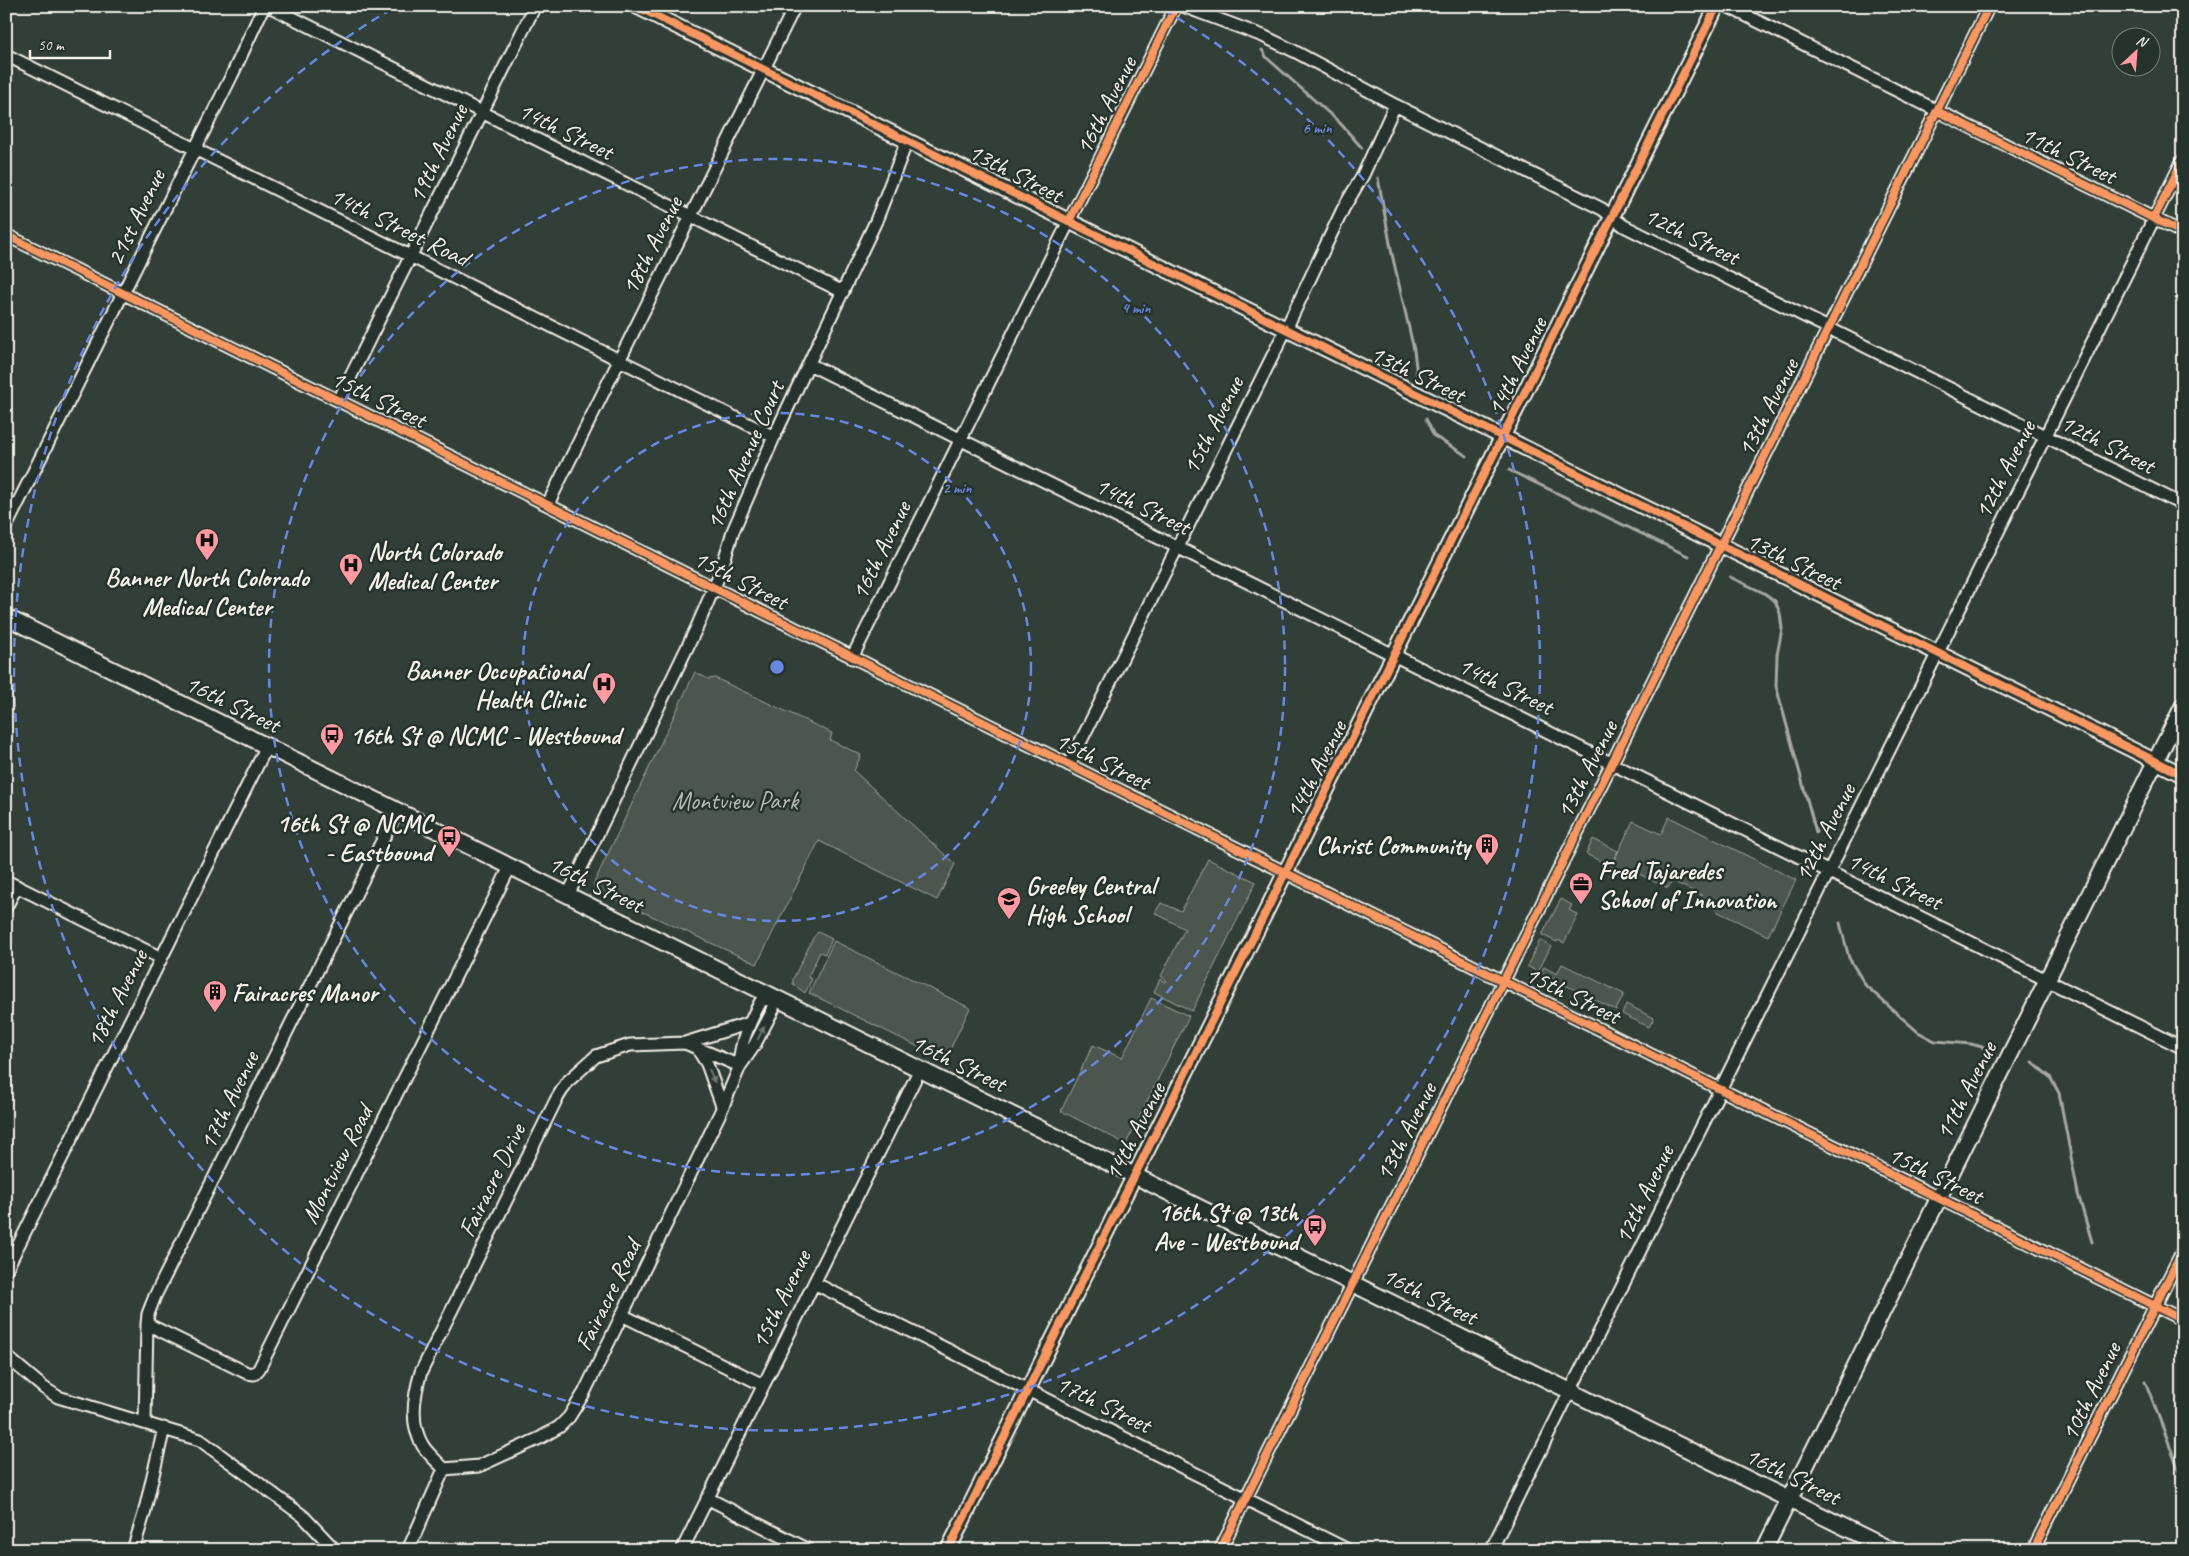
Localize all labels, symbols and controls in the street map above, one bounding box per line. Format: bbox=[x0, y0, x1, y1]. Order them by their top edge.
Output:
scale bar bbox=[30, 28, 110, 60]
north arrow bbox=[2112, 28, 2162, 78]
text: N bbox=[2134, 31, 2151, 51]
text: 50 m bbox=[38, 36, 65, 55]
street label: 16th Avenue bbox=[1068, 49, 1145, 160]
street label: 14th Street bbox=[513, 94, 621, 169]
street label: 19th Avenue bbox=[400, 97, 476, 208]
street label: 11th Street bbox=[2016, 118, 2124, 193]
text: 6 min bbox=[1302, 119, 1333, 138]
street label: 13th Street bbox=[963, 135, 1071, 212]
street label: 21st Avenue bbox=[99, 162, 174, 271]
street label: 14th Street Road bbox=[325, 179, 477, 276]
street label: 18th Avenue bbox=[614, 189, 691, 300]
street label: 12th Street bbox=[1639, 199, 1747, 274]
text: 4 min bbox=[1122, 299, 1151, 318]
street label: 14th Avenue bbox=[1479, 310, 1555, 421]
street label: 13th Street bbox=[1365, 337, 1473, 412]
street label: 13th Avenue bbox=[1730, 351, 1807, 462]
street label: 15th Street bbox=[326, 362, 434, 437]
street label: 15th Avenue bbox=[1175, 369, 1252, 480]
street label: 16th Avenue Court bbox=[698, 374, 793, 535]
street label: 12th Street bbox=[2055, 406, 2163, 483]
street label: 12th Avenue bbox=[1967, 413, 2044, 524]
street label: 14th Street bbox=[1090, 469, 1198, 544]
text: 2 min bbox=[943, 479, 972, 498]
street label: 16th Avenue bbox=[843, 494, 919, 605]
street label: 13th Street bbox=[1741, 524, 1849, 599]
hospital icon: Banner North Colorado Medical Center bbox=[194, 527, 220, 561]
place label: North Colorado Medical Center bbox=[368, 536, 504, 597]
street label: 15th Street bbox=[688, 542, 796, 619]
hospital icon: North Colorado Medical Center bbox=[338, 552, 364, 586]
place label: Banner North Colorado Medical Center bbox=[105, 562, 311, 623]
street label: 14th Street bbox=[1453, 649, 1561, 724]
place label: Banner Occupational Health Clinic bbox=[406, 655, 591, 716]
centre of rings bbox=[768, 658, 786, 676]
street label: 16th Street bbox=[180, 667, 288, 742]
hospital icon: Banner Occupational Health Clinic bbox=[591, 671, 617, 705]
street label: 14th Avenue bbox=[1278, 713, 1355, 824]
street label: 13th Avenue bbox=[1549, 713, 1626, 824]
place label: 16th St @ NCMC - Westbound bbox=[350, 720, 625, 752]
bus stop icon: 16th St @ NCMC - Westbound bbox=[319, 722, 345, 756]
street label: 15th Street bbox=[1050, 724, 1158, 799]
street label: 12th Avenue bbox=[1787, 776, 1864, 887]
park label: Montview Park bbox=[672, 785, 800, 817]
place label: 16th St @ NCMC - Eastbound bbox=[277, 808, 437, 869]
bus stop icon: 16th St @ NCMC - Eastbound bbox=[436, 824, 462, 858]
place label: Christ Community bbox=[1316, 830, 1472, 862]
building icon: Christ Community bbox=[1474, 832, 1500, 866]
street label: 14th Street bbox=[1842, 844, 1950, 919]
street label: 16th Street bbox=[543, 847, 651, 922]
place label: Fred Tajaredes School of Innovation bbox=[1598, 855, 1778, 916]
place label: Greeley Central High School bbox=[1026, 870, 1160, 931]
office icon: Fred Tajaredes School of Innovation bbox=[1568, 871, 1594, 905]
school or university icon: Greeley Central High School bbox=[996, 886, 1022, 920]
street label: 18th Avenue bbox=[79, 942, 156, 1053]
street label: 15th Street bbox=[1520, 958, 1628, 1033]
place label: Fairacres Manor bbox=[232, 977, 381, 1009]
building icon: Fairacres Manor bbox=[202, 979, 228, 1013]
one-way arrow bbox=[757, 1026, 765, 1040]
street label: 16th Street bbox=[906, 1026, 1014, 1101]
street label: 11th Avenue bbox=[1928, 1034, 2005, 1145]
street label: 17th Avenue bbox=[191, 1044, 267, 1155]
one-way arrow bbox=[709, 1069, 717, 1083]
street label: 14th Avenue bbox=[1097, 1075, 1174, 1186]
street label: 13th Avenue bbox=[1368, 1075, 1445, 1186]
street label: Montview Road bbox=[294, 1096, 382, 1229]
street label: Fairacre Drive bbox=[451, 1117, 534, 1242]
street label: 12th Avenue bbox=[1606, 1138, 1682, 1249]
street label: 15th Street bbox=[1883, 1138, 1991, 1213]
place label: 16th St @ 13th Ave - Westbound bbox=[1154, 1197, 1303, 1258]
bus stop icon: 16th St @ 13th Ave - Westbound bbox=[1302, 1213, 1328, 1247]
street label: Fairacre Road bbox=[567, 1231, 650, 1356]
street label: 15th Avenue bbox=[743, 1243, 819, 1354]
street label: 16th Street bbox=[1377, 1259, 1485, 1334]
street label: 10th Avenue bbox=[2053, 1335, 2129, 1446]
street label: 17th Street bbox=[1051, 1367, 1159, 1442]
street label: 16th Street bbox=[1740, 1439, 1848, 1514]

